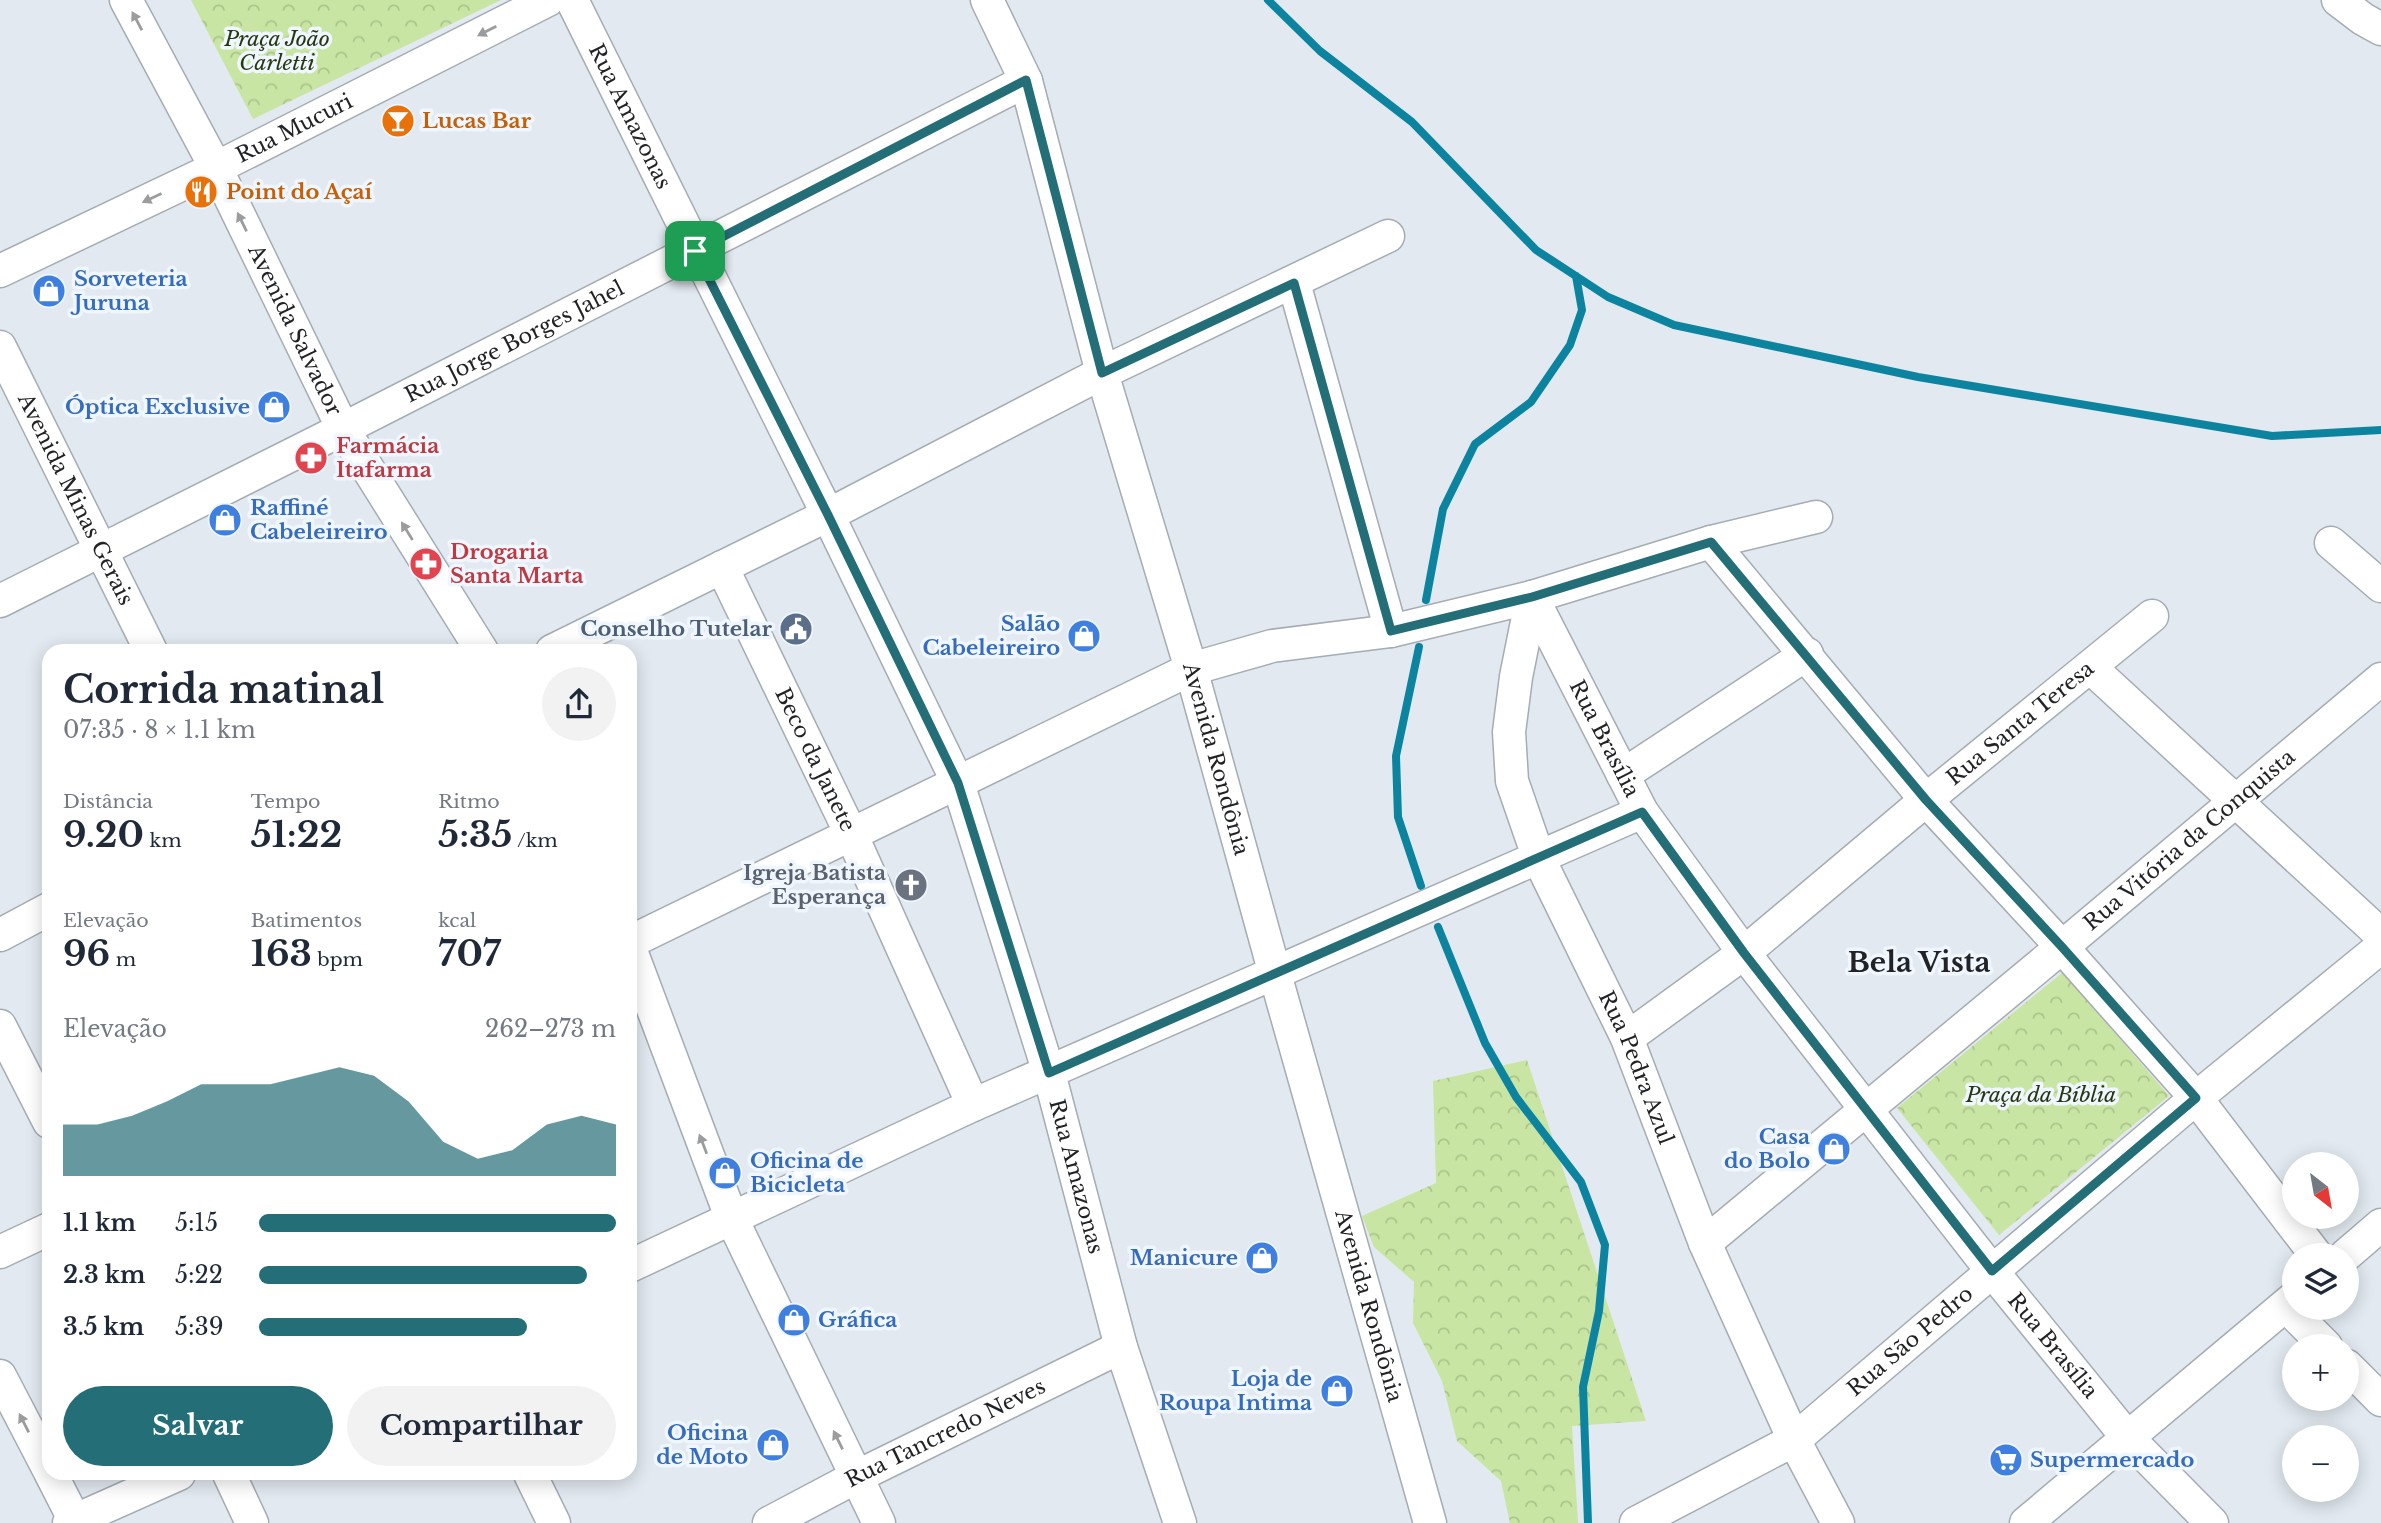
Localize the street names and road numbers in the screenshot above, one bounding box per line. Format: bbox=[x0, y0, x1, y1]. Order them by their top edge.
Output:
street label: Rua Amazonas bbox=[583, 40, 677, 193]
street label: Rua Mucuri bbox=[232, 88, 357, 169]
street label: Avenida Salvador bbox=[242, 240, 347, 420]
street label: Rua Jorge Borges Jahel bbox=[400, 275, 628, 408]
street label: Avenida Minas Gerais bbox=[12, 388, 139, 609]
street label: Rua Santa Teresa bbox=[1941, 655, 2099, 791]
street label: Avenida Rondônia bbox=[1177, 659, 1255, 858]
street label: Rua Brasília bbox=[1564, 676, 1645, 802]
street label: Beco da Janete bbox=[769, 684, 861, 836]
street label: Rua Vitória da Conquista bbox=[2078, 744, 2300, 936]
street label: Rua Pedra Azul bbox=[1593, 987, 1679, 1148]
street label: Rua Amazonas bbox=[1043, 1096, 1109, 1257]
street label: Avenida Rondônia bbox=[1329, 1206, 1408, 1405]
street label: Rua São Pedro bbox=[1842, 1281, 1978, 1402]
street label: Rua Brasília bbox=[2002, 1288, 2103, 1404]
street label: Rua Tancredo Neves bbox=[841, 1373, 1050, 1493]

